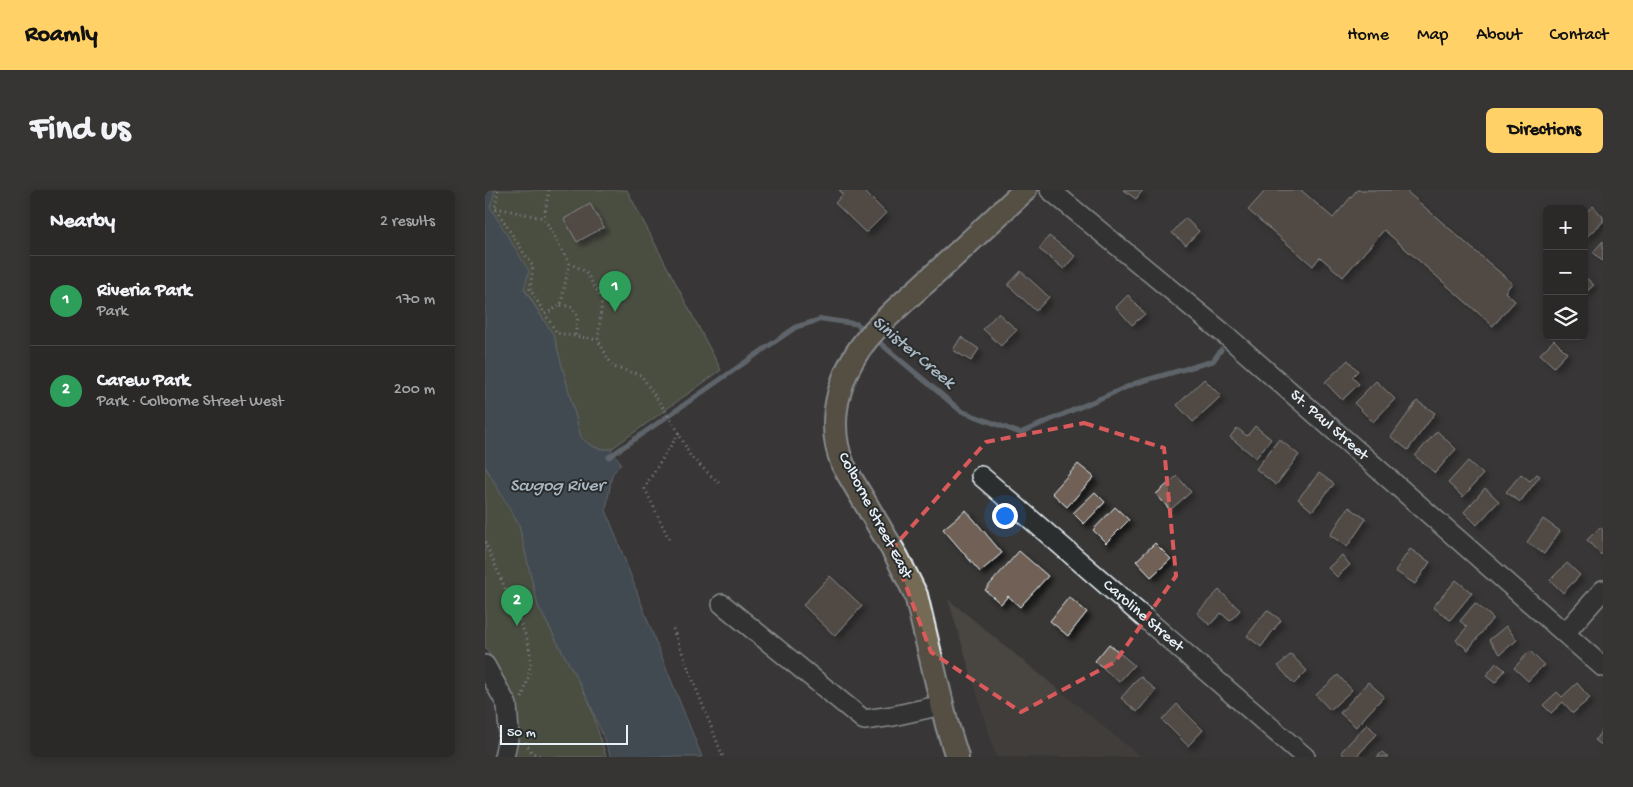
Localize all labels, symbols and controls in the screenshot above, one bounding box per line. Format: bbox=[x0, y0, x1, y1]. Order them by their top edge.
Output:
text: Roamly bbox=[25, 21, 98, 50]
text: Home bbox=[1347, 25, 1389, 46]
text: Map bbox=[1417, 25, 1448, 46]
text: About bbox=[1476, 25, 1522, 46]
text: Contact bbox=[1550, 25, 1608, 46]
button: Directions bbox=[1486, 108, 1603, 153]
text: Find us bbox=[30, 110, 130, 151]
map controls bbox=[1543, 205, 1588, 340]
button: + bbox=[1543, 205, 1588, 250]
text: Nearby bbox=[50, 210, 115, 235]
text: 2 results bbox=[380, 213, 435, 232]
button: − bbox=[1543, 250, 1588, 295]
pin: 1 bbox=[599, 271, 631, 312]
text: Riveria Park bbox=[97, 280, 191, 303]
text: 1 bbox=[63, 291, 69, 310]
text: 170 m bbox=[396, 291, 435, 310]
button: layers bbox=[1543, 295, 1588, 340]
text: Park bbox=[97, 303, 128, 322]
water label: Sinister Creek bbox=[867, 312, 960, 395]
text: Carew Park bbox=[97, 370, 190, 393]
text: 2 bbox=[62, 381, 70, 400]
text: 200 m bbox=[394, 381, 435, 400]
street label: St. Paul Street bbox=[1286, 386, 1373, 466]
text: Park · Colborne Street West bbox=[97, 393, 283, 412]
street label: Colborne Street East bbox=[833, 450, 916, 584]
water label: Scugog River bbox=[510, 476, 608, 497]
your location bbox=[992, 503, 1018, 529]
street label: Caroline Street bbox=[1098, 576, 1188, 657]
pin: 2 bbox=[501, 585, 533, 626]
scale bar bbox=[500, 722, 627, 745]
text: 50 m bbox=[507, 725, 536, 742]

